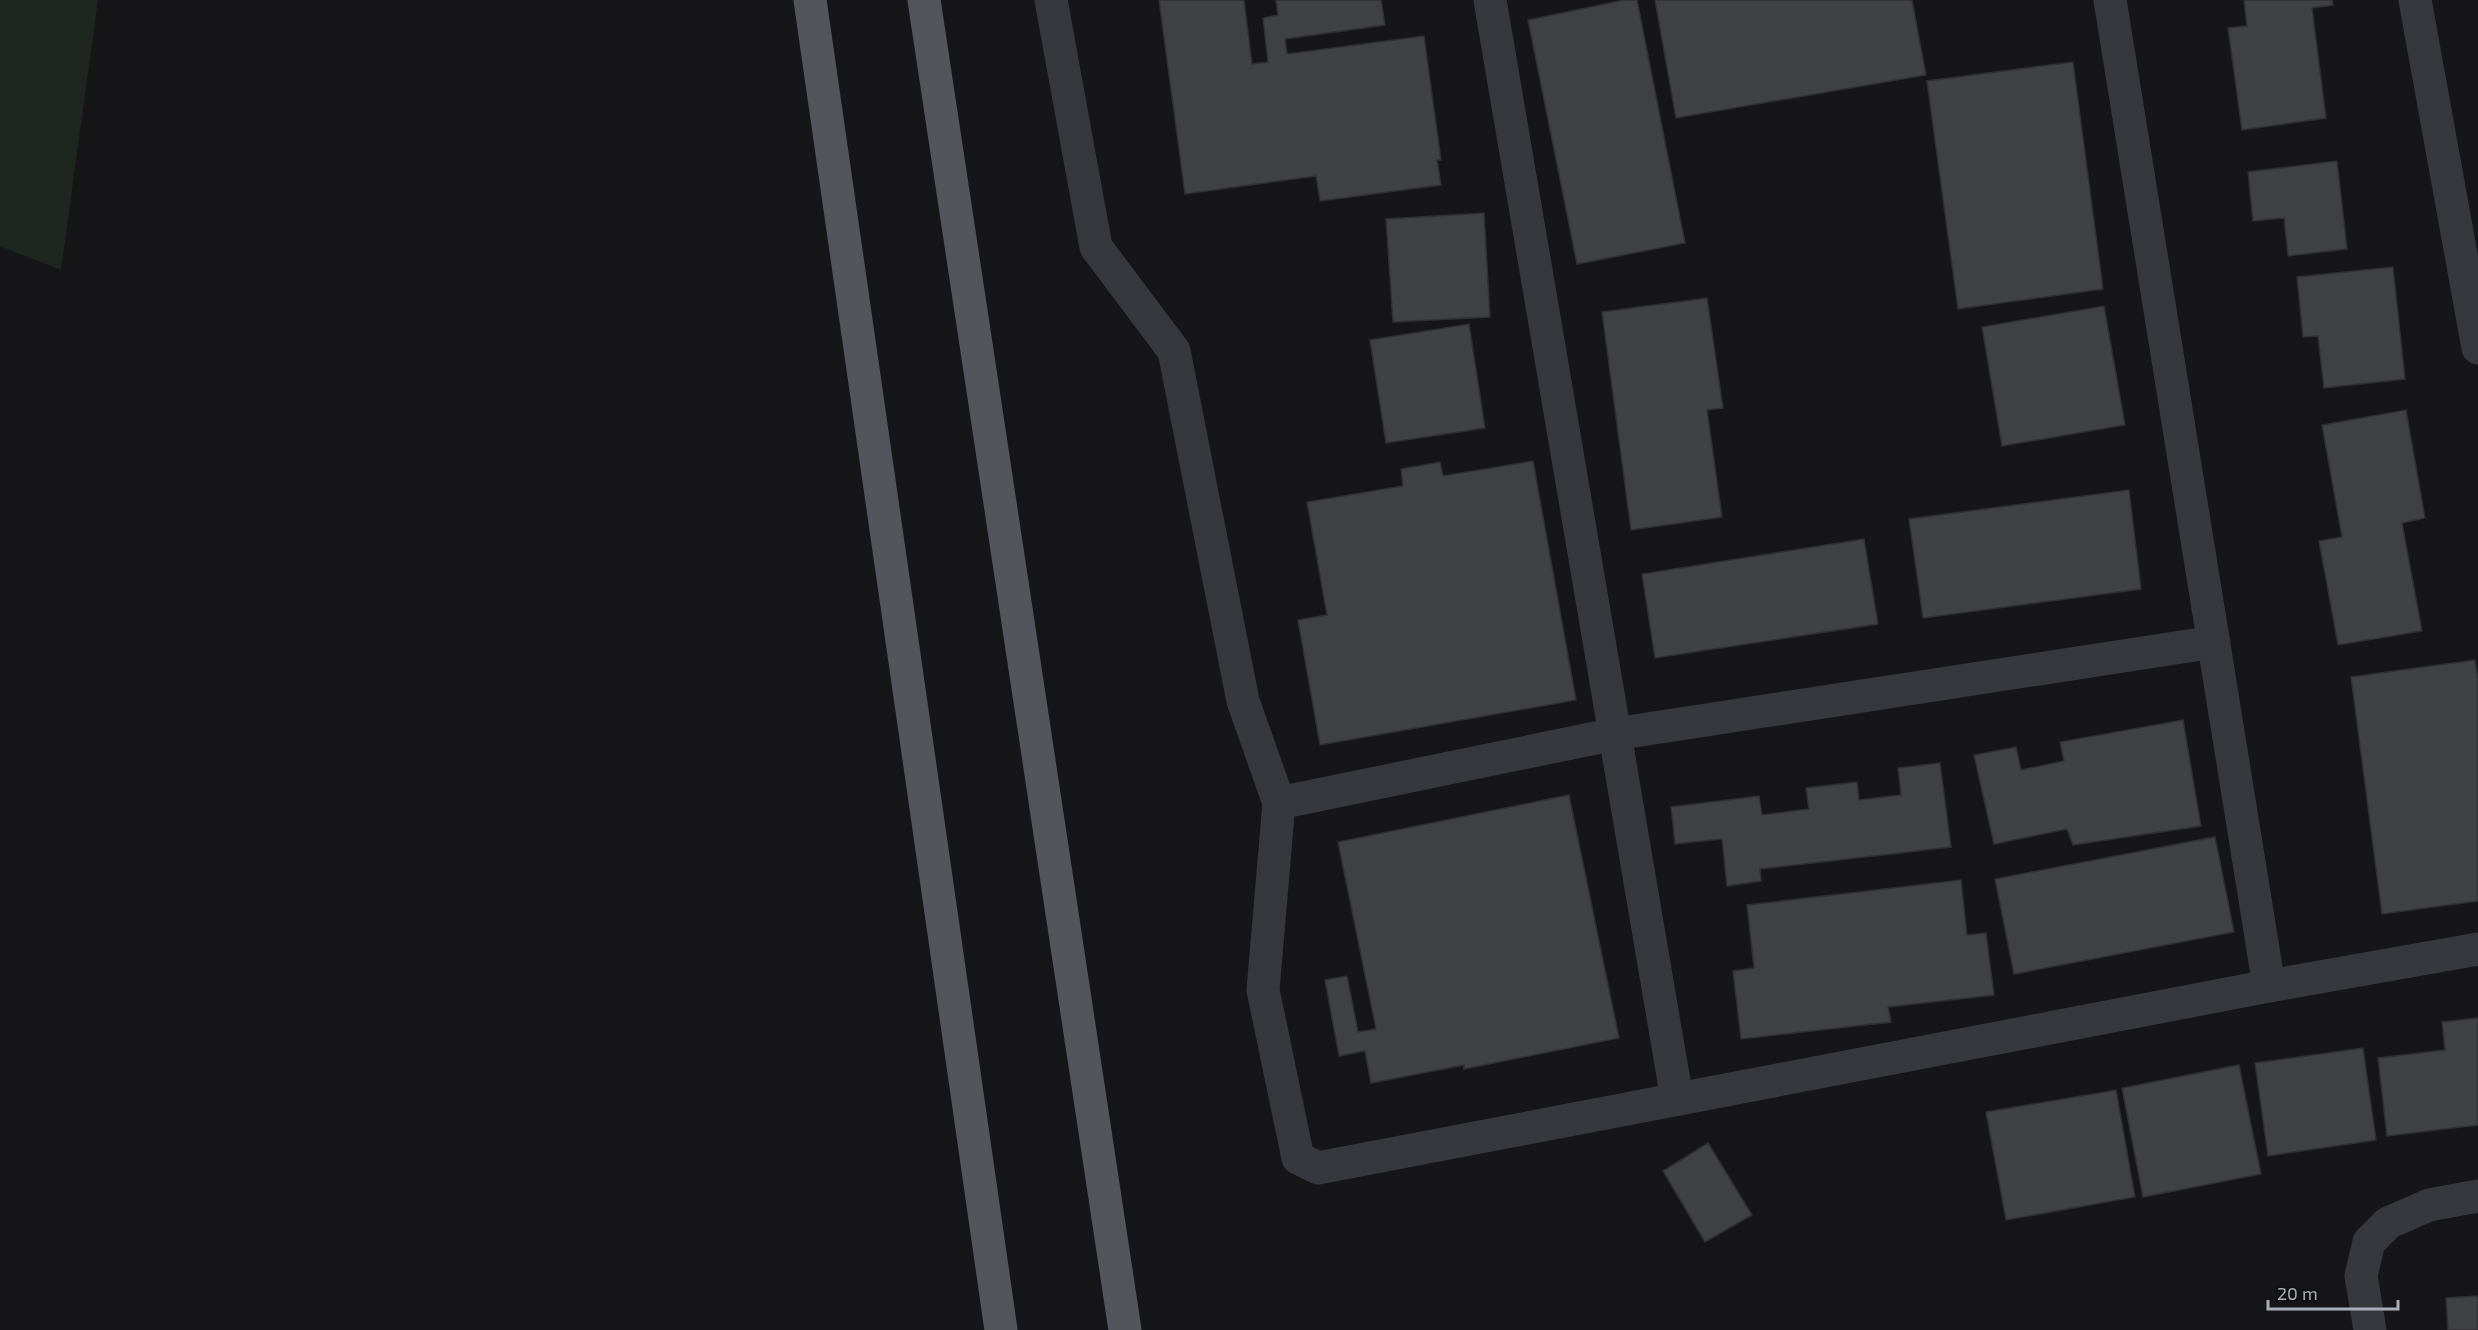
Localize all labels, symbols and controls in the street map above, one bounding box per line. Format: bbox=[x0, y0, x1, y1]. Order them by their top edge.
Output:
scale bar bbox=[2268, 1273, 2398, 1311]
text: 20 m bbox=[2277, 1282, 2318, 1304]

